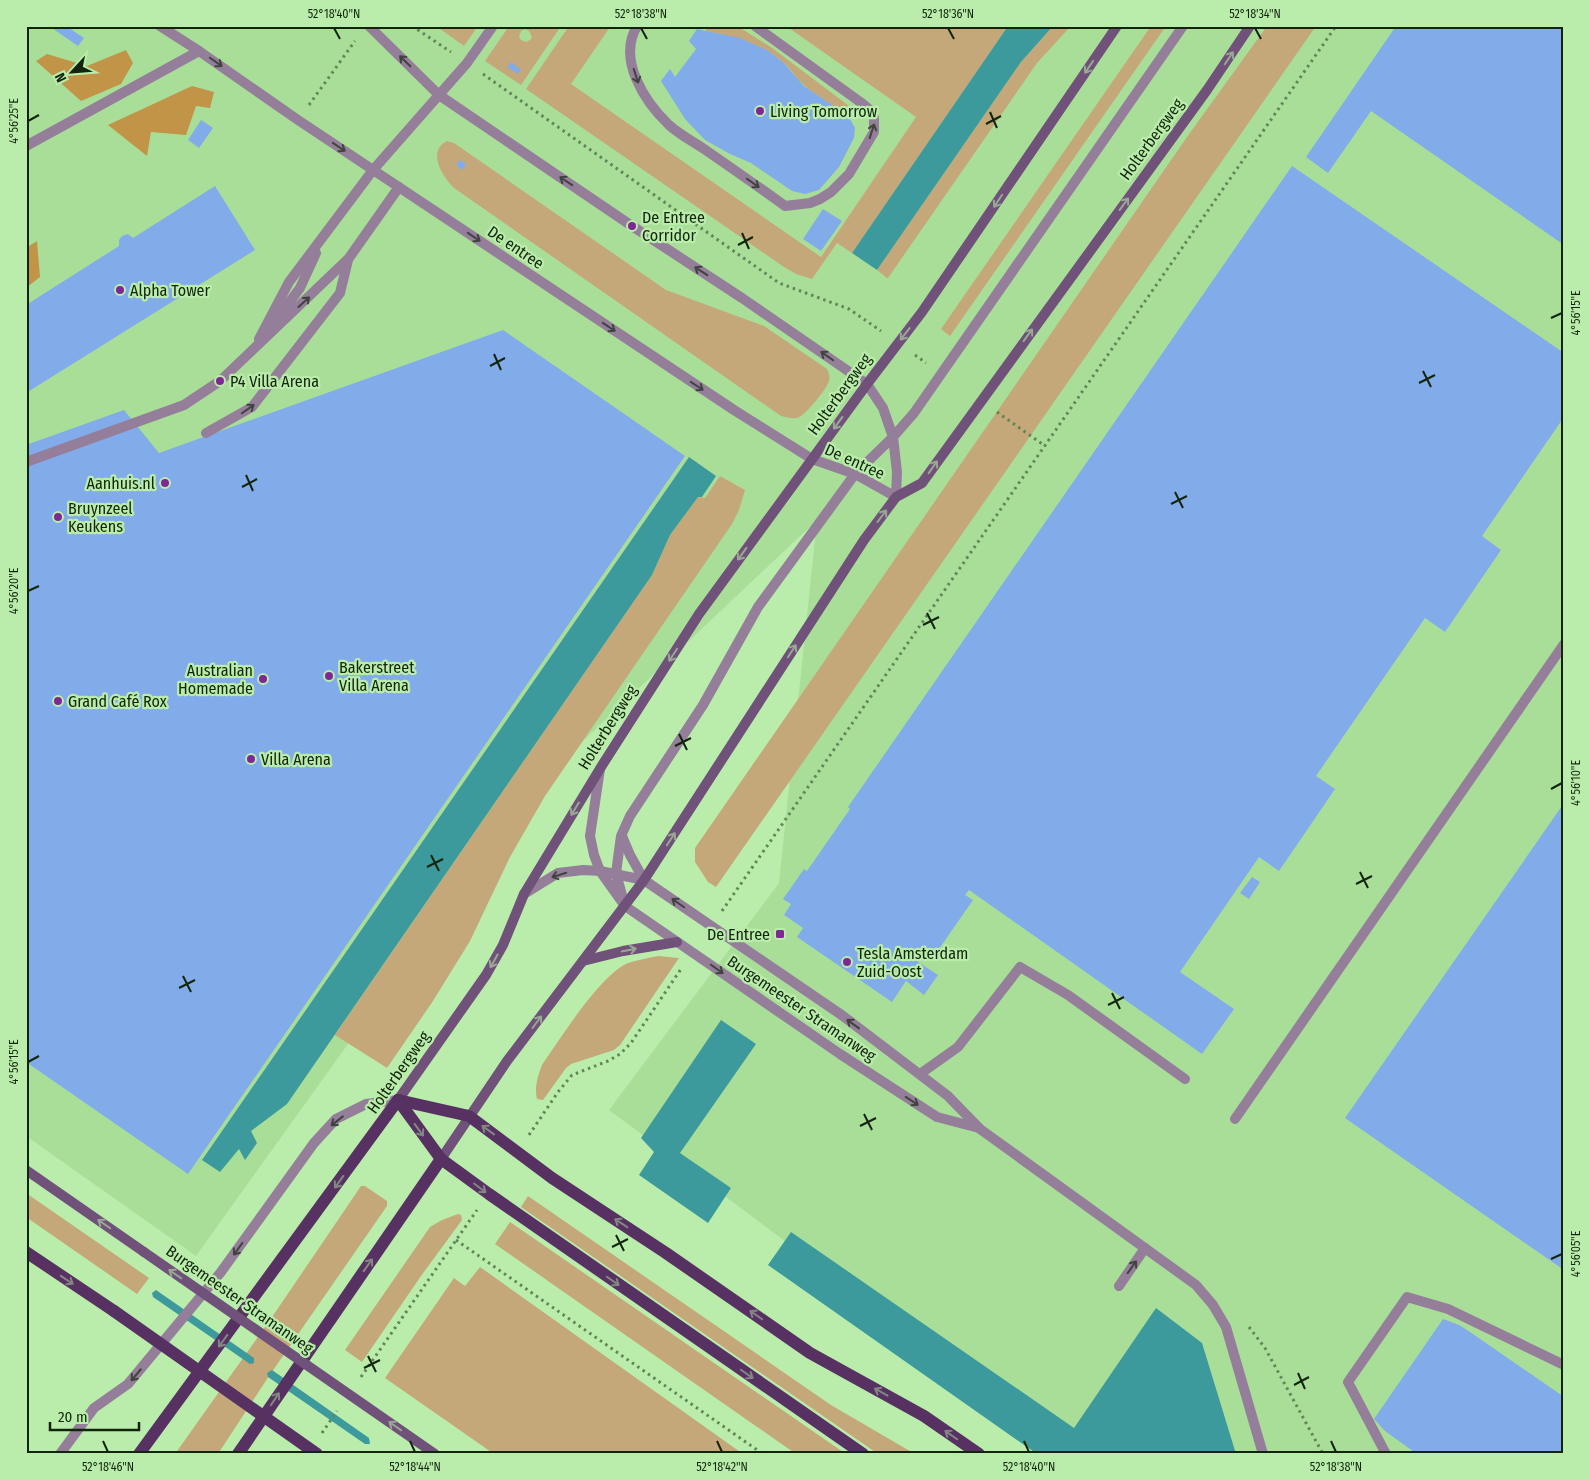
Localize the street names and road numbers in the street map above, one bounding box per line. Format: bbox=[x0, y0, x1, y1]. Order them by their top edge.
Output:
street label: Holterbergweg bbox=[1115, 94, 1188, 184]
street label: De entree bbox=[484, 222, 547, 273]
street label: Holterbergweg bbox=[803, 349, 876, 439]
street label: De entree bbox=[822, 440, 888, 483]
street label: Holterbergweg bbox=[574, 681, 641, 773]
street label: Burgemeester Stramanweg bbox=[724, 951, 880, 1066]
street label: Holterbergweg bbox=[363, 1027, 434, 1117]
street label: Burgemeester Stramanweg bbox=[162, 1241, 317, 1358]

